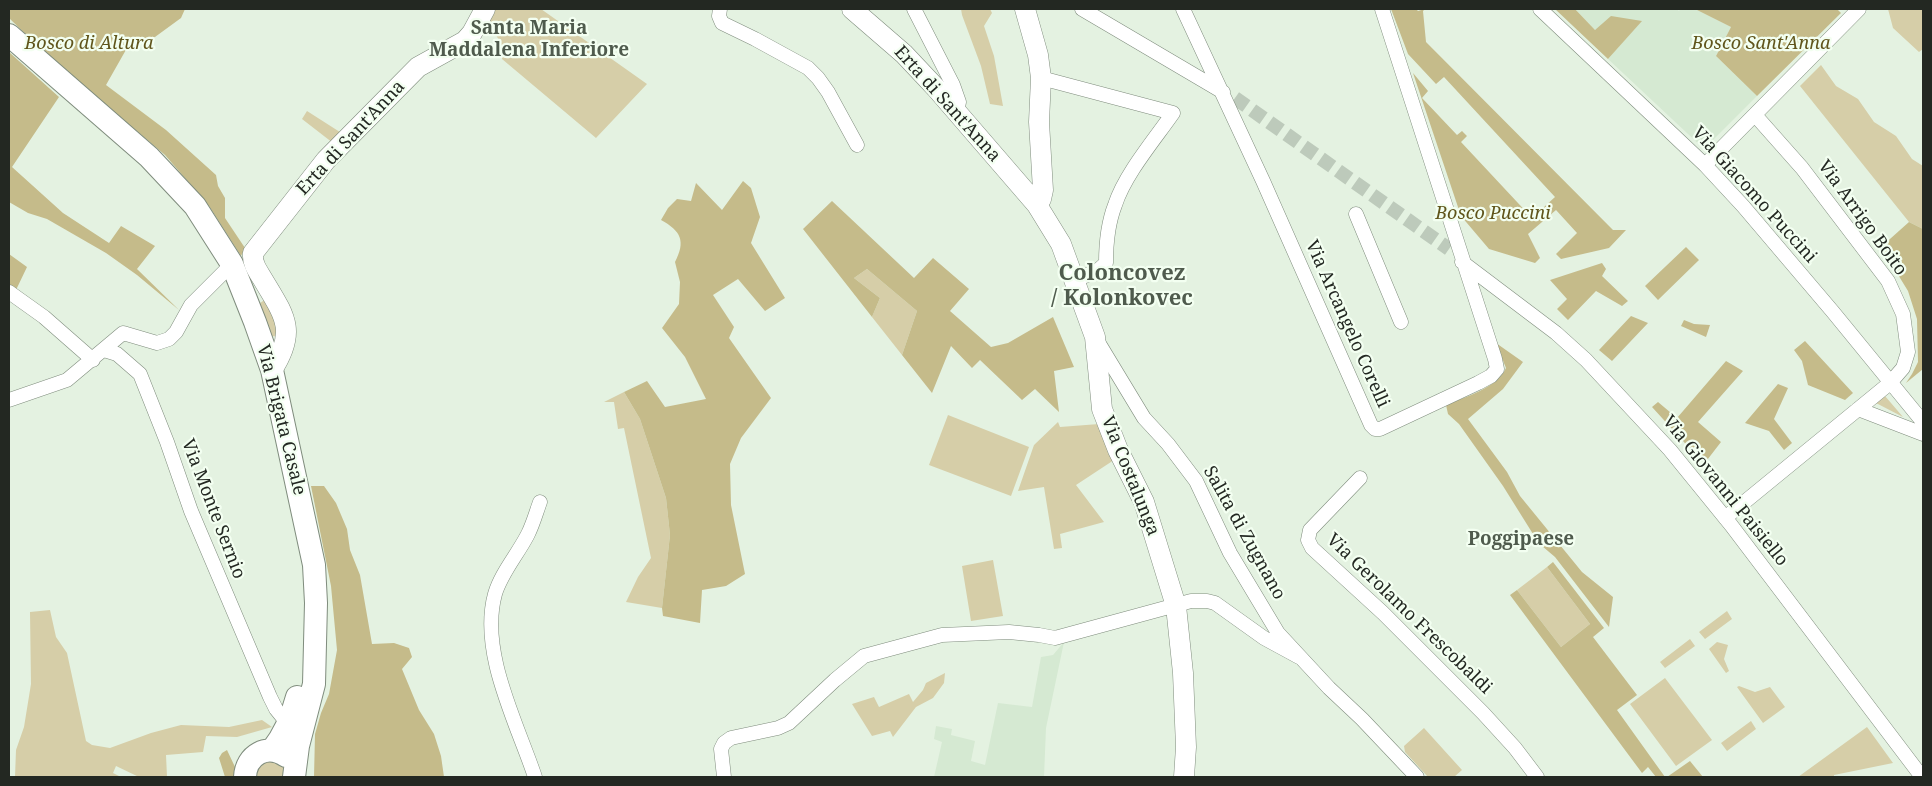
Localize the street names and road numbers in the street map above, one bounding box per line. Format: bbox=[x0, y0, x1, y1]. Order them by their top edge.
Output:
street label: Erta di Sant'Anna bbox=[889, 41, 1005, 167]
street label: Erta di Sant'Anna bbox=[292, 76, 410, 200]
street label: Via Giacomo Puccini bbox=[1687, 122, 1821, 268]
street label: Via Arrigo Boito bbox=[1813, 156, 1911, 280]
street label: Via Arcangelo Corelli bbox=[1300, 237, 1394, 411]
street label: Via Brigata Casale bbox=[252, 343, 310, 497]
street label: Via Giovanni Paisiello bbox=[1658, 411, 1792, 571]
street label: Via Costalunga bbox=[1096, 413, 1164, 539]
street label: Via Monte Sernio bbox=[176, 436, 250, 582]
street label: Salita di Zugnano bbox=[1198, 462, 1290, 604]
street label: Via Gerolamo Frescobaldi bbox=[1322, 529, 1496, 699]

